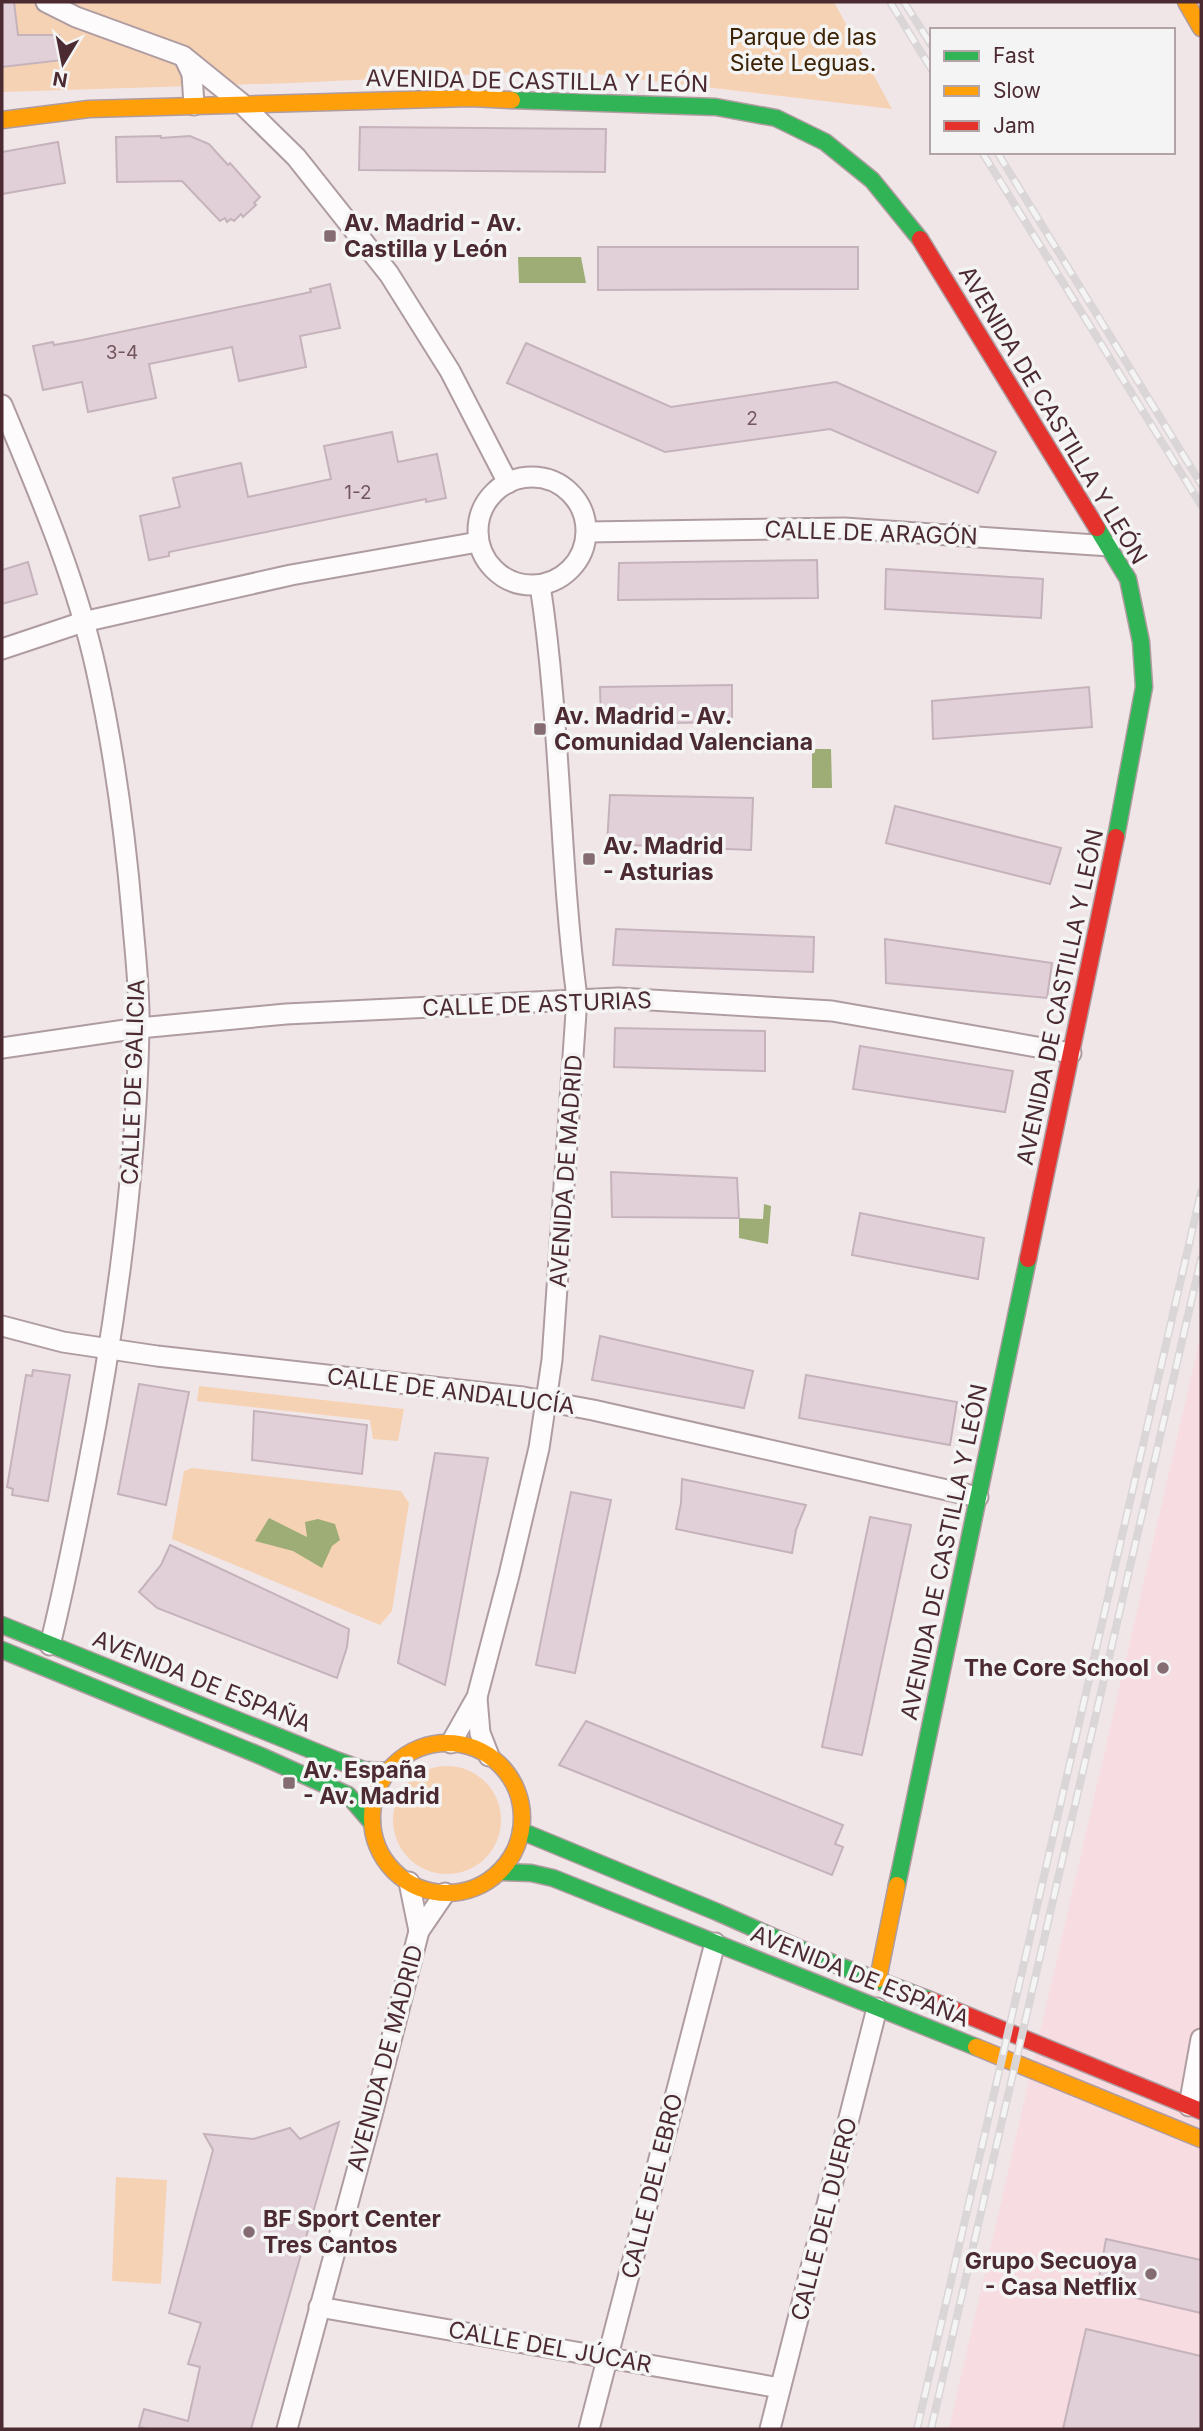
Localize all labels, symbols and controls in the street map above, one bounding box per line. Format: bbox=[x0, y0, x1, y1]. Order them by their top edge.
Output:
park label: Parque de las Siete Leguas. bbox=[729, 23, 877, 77]
north arrow bbox=[28, 28, 98, 98]
legend bbox=[930, 28, 1175, 154]
text: Fast bbox=[993, 43, 1035, 68]
street label: AVENIDA DE CASTILLA Y LEÓN bbox=[365, 64, 709, 98]
text: N bbox=[51, 67, 69, 92]
text: Slow bbox=[993, 78, 1041, 103]
text: Jam bbox=[993, 113, 1035, 138]
place label: Av. Madrid - Av. Castilla y León bbox=[344, 209, 522, 263]
marker: Av. Madrid - Av. Castilla y León bbox=[322, 228, 338, 244]
street label: AVENIDA DE CASTILLA Y LEÓN bbox=[953, 261, 1153, 569]
house number: 3-4 bbox=[106, 341, 138, 364]
house number: 2 bbox=[746, 407, 758, 430]
house number: 1-2 bbox=[344, 481, 372, 504]
street label: CALLE DE ARAGÓN bbox=[764, 515, 978, 551]
place label: Av. Madrid - Av. Comunidad Valenciana bbox=[554, 702, 813, 756]
marker: Av. Madrid - Av. Comunidad Valenciana bbox=[532, 721, 548, 737]
street label: AVENIDA DE CASTILLA Y LEÓN bbox=[1011, 826, 1109, 1168]
place label: Av. Madrid - Asturias bbox=[603, 832, 723, 886]
marker: Av. Madrid - Asturias bbox=[581, 851, 597, 867]
street label: CALLE DE GALICIA bbox=[115, 978, 151, 1185]
street label: CALLE DE ASTURIAS bbox=[422, 986, 652, 1022]
street label: AVENIDA DE MADRID bbox=[544, 1054, 588, 1288]
street label: CALLE DE ANDALUCÍA bbox=[326, 1362, 577, 1420]
street label: AVENIDA DE CASTILLA Y LEÓN bbox=[895, 1381, 993, 1723]
street label: AVENIDA DE ESPAÑA bbox=[89, 1624, 315, 1738]
place label: The Core School bbox=[964, 1654, 1149, 1682]
marker: The Core School bbox=[1155, 1660, 1171, 1676]
place label: Av. España - Av. Madrid bbox=[303, 1756, 440, 1810]
marker: Av. España - Av. Madrid bbox=[281, 1775, 297, 1791]
street label: AVENIDA DE ESPAÑA bbox=[747, 1919, 973, 2033]
street label: AVENIDA DE MADRID bbox=[341, 1942, 429, 2174]
street label: CALLE DEL EBRO bbox=[615, 2091, 689, 2281]
street label: CALLE DEL DUERO bbox=[785, 2115, 863, 2323]
place label: BF Sport Center Tres Cantos bbox=[263, 2205, 441, 2259]
marker: BF Sport Center Tres Cantos bbox=[241, 2224, 257, 2240]
place label: Grupo Secuoya - Casa Netflix bbox=[965, 2247, 1137, 2301]
marker: Grupo Secuoya - Casa Netflix bbox=[1143, 2266, 1159, 2282]
street label: CALLE DEL JÚCAR bbox=[446, 2315, 654, 2379]

